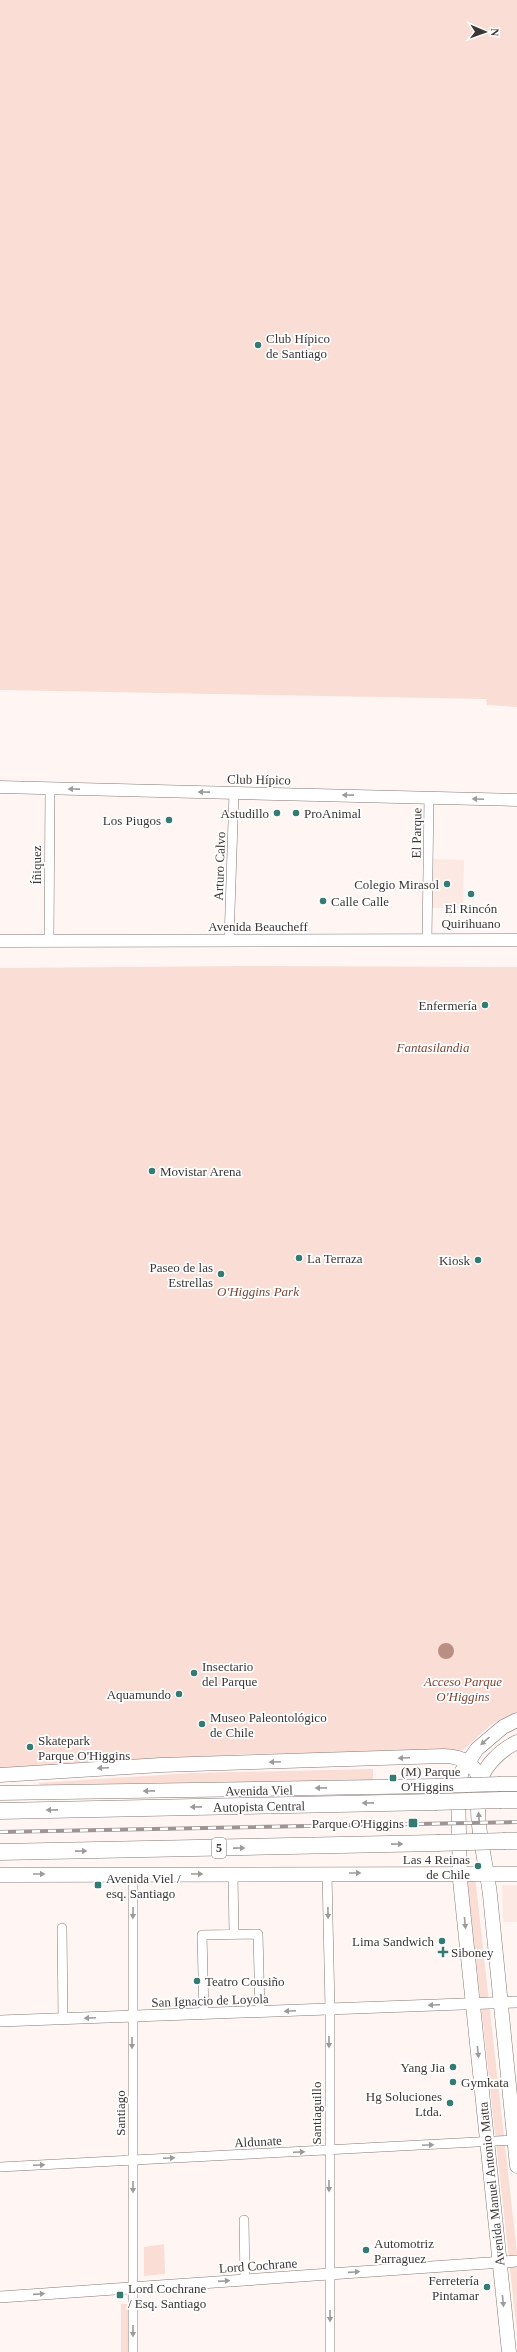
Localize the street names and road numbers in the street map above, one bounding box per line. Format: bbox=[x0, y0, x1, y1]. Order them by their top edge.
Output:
street label: Club Hípico bbox=[227, 771, 291, 788]
street label: El Parque bbox=[409, 807, 424, 859]
street label: Arturo Calvo bbox=[211, 831, 228, 901]
street label: Íñiquez bbox=[29, 845, 44, 884]
street label: Avenida Beaucheff bbox=[208, 919, 308, 934]
street label: Avenida Viel bbox=[225, 1782, 293, 1799]
street label: Autopista Central bbox=[213, 1798, 306, 1815]
road number: 5 bbox=[212, 1838, 226, 1858]
street label: San Ignacio de Loyola bbox=[151, 1991, 269, 2010]
street label: Santiaguillo bbox=[309, 2082, 324, 2144]
street label: Santiago bbox=[113, 2090, 128, 2136]
street label: Avenida Manuel Antonio Matta bbox=[475, 2101, 508, 2267]
street label: Aldunate bbox=[234, 2133, 282, 2150]
street label: Lord Cochrane bbox=[218, 2255, 298, 2276]

